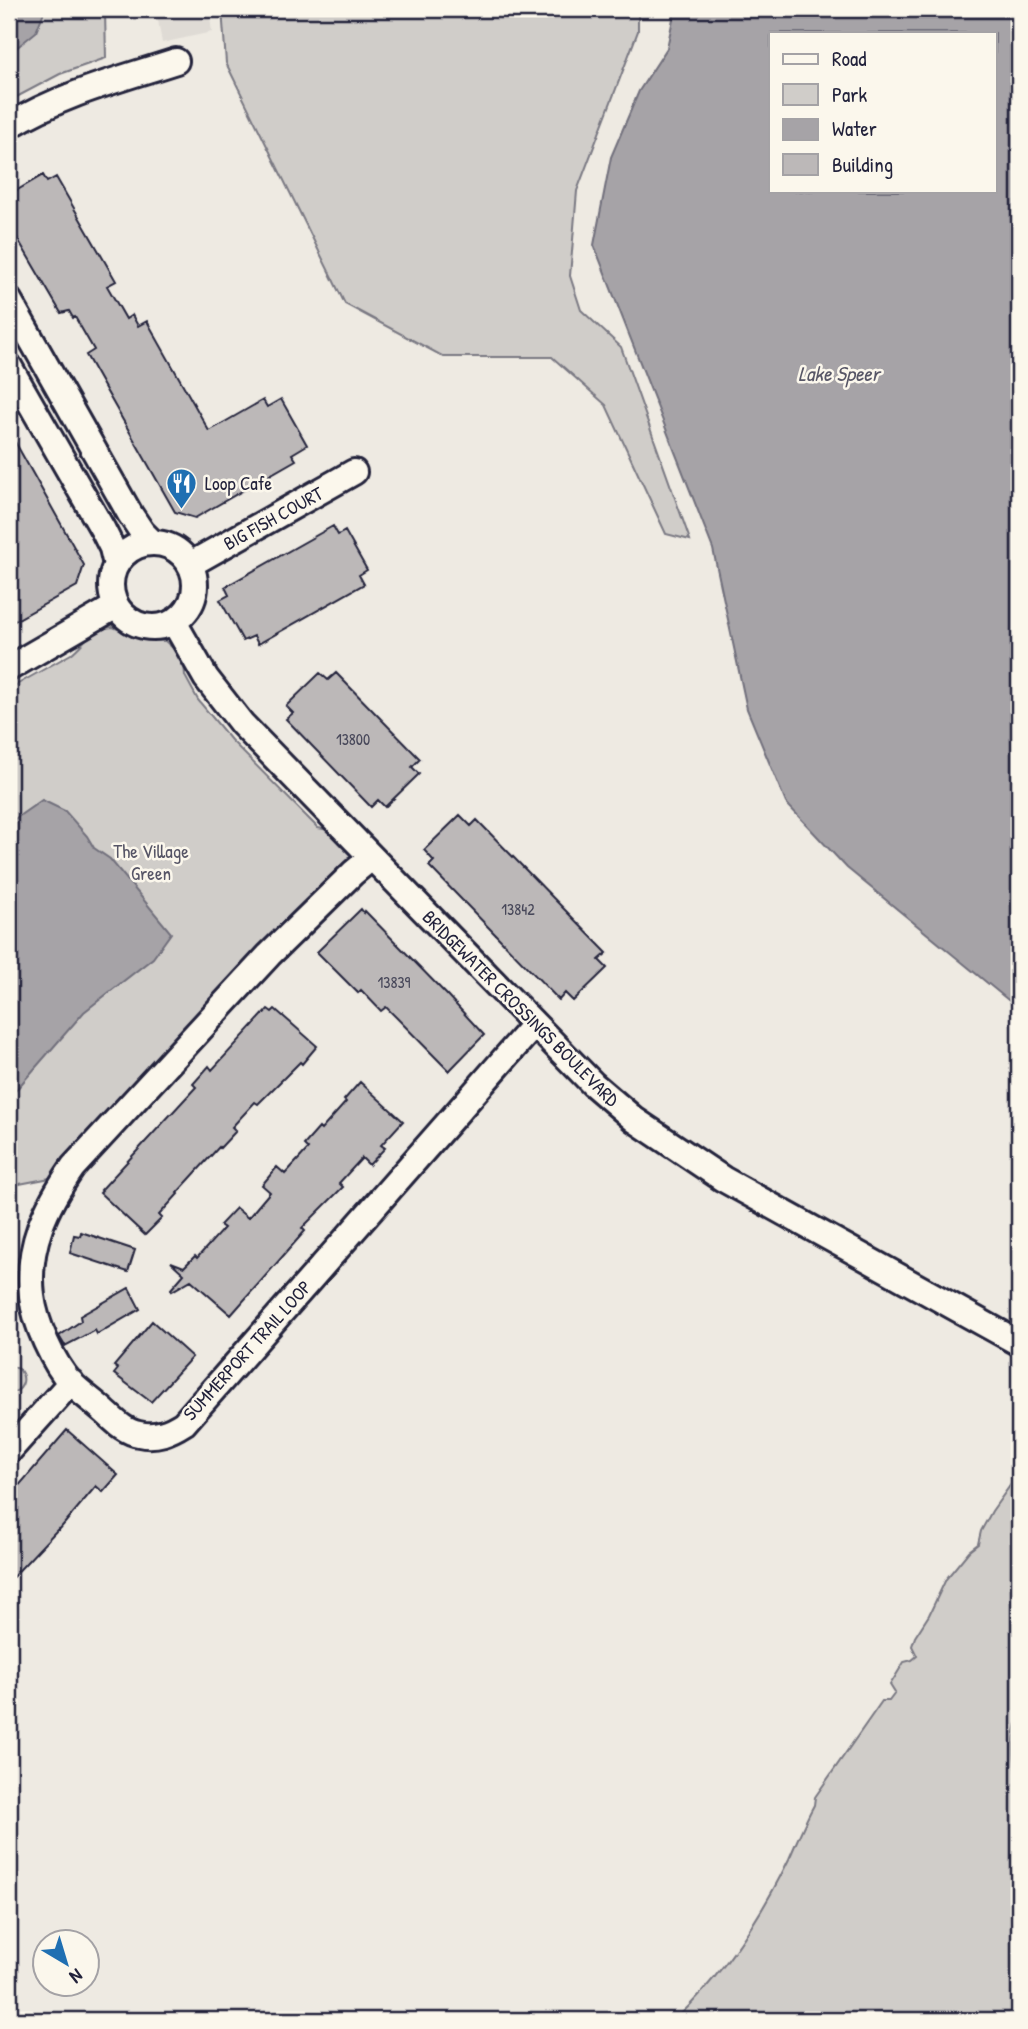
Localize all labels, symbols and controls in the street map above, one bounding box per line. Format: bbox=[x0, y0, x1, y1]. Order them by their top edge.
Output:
legend bbox=[769, 32, 996, 192]
text: Road bbox=[832, 44, 866, 73]
text: Park bbox=[832, 80, 867, 109]
text: Water bbox=[832, 114, 877, 143]
text: Building bbox=[832, 150, 893, 179]
water label: Lake Speer bbox=[798, 359, 883, 388]
restaurant icon: Loop Cafe bbox=[165, 466, 199, 510]
place label: Loop Cafe bbox=[205, 470, 273, 496]
street label: BIG FISH COURT bbox=[219, 479, 328, 556]
house number: 13800 bbox=[336, 728, 370, 750]
park label: The Village Green bbox=[113, 838, 189, 886]
house number: 13842 bbox=[501, 898, 535, 920]
street label: BRIDGEWATER CROSSINGS BOULEVARD bbox=[417, 904, 625, 1112]
house number: 13839 bbox=[378, 971, 411, 993]
street label: SUMMERPORT TRAIL LOOP bbox=[177, 1274, 317, 1426]
north arrow bbox=[32, 1927, 102, 1997]
text: N bbox=[64, 1963, 88, 1990]

